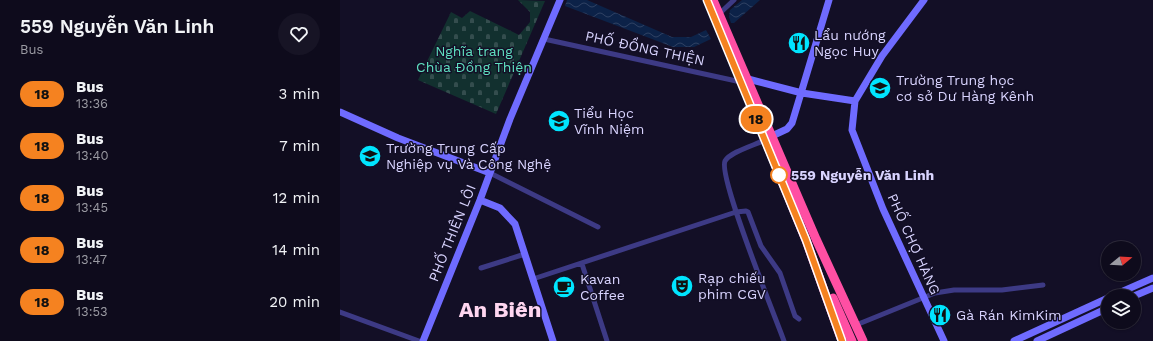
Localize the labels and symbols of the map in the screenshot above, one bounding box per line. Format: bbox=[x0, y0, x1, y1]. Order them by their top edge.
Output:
street label: PHỐ ĐỒNG THIỆN bbox=[584, 27, 706, 68]
place label: Lẩu nướng Ngọc Huy bbox=[814, 27, 886, 59]
restaurant icon: Lẩu nướng Ngọc Huy bbox=[786, 30, 812, 56]
park label: Nghĩa trang Chùa Đồng Thiện bbox=[416, 43, 532, 75]
place label: Trường Trung học cơ sở Dư Hàng Kênh bbox=[896, 72, 1034, 104]
school or university icon: Trường Trung học cơ sở Dư Hàng Kênh bbox=[867, 75, 893, 101]
place label: Tiểu Học Vĩnh Niệm bbox=[574, 105, 644, 137]
line badge: 18 bbox=[738, 106, 774, 132]
school or university icon: Tiểu Học Vĩnh Niệm bbox=[546, 108, 572, 134]
place label: Trường Trung Cấp Nghiệp vụ Và Công Nghệ bbox=[386, 140, 551, 172]
school or university icon: Trường Trung Cấp Nghiệp vụ Và Công Nghệ bbox=[357, 143, 383, 169]
marker: 559 Nguyễn Văn Linh bbox=[770, 166, 788, 184]
place label: 559 Nguyễn Văn Linh bbox=[791, 167, 934, 183]
street label: PHỐ THIÊN LÔI bbox=[424, 182, 479, 284]
street label: PHỐ CHỢ HÀNG bbox=[884, 190, 944, 297]
north arrow bbox=[1101, 241, 1141, 281]
place label: Rạp chiếu phim CGV bbox=[698, 270, 766, 302]
place label: Kavan Coffee bbox=[580, 271, 625, 303]
theatre icon: Rạp chiếu phim CGV bbox=[669, 273, 695, 299]
cafe icon: Kavan Coffee bbox=[551, 274, 577, 300]
district label: An Biên bbox=[459, 297, 541, 322]
restaurant icon: Gà Rán KimKim bbox=[927, 302, 953, 328]
place label: Gà Rán KimKim bbox=[956, 307, 1062, 323]

